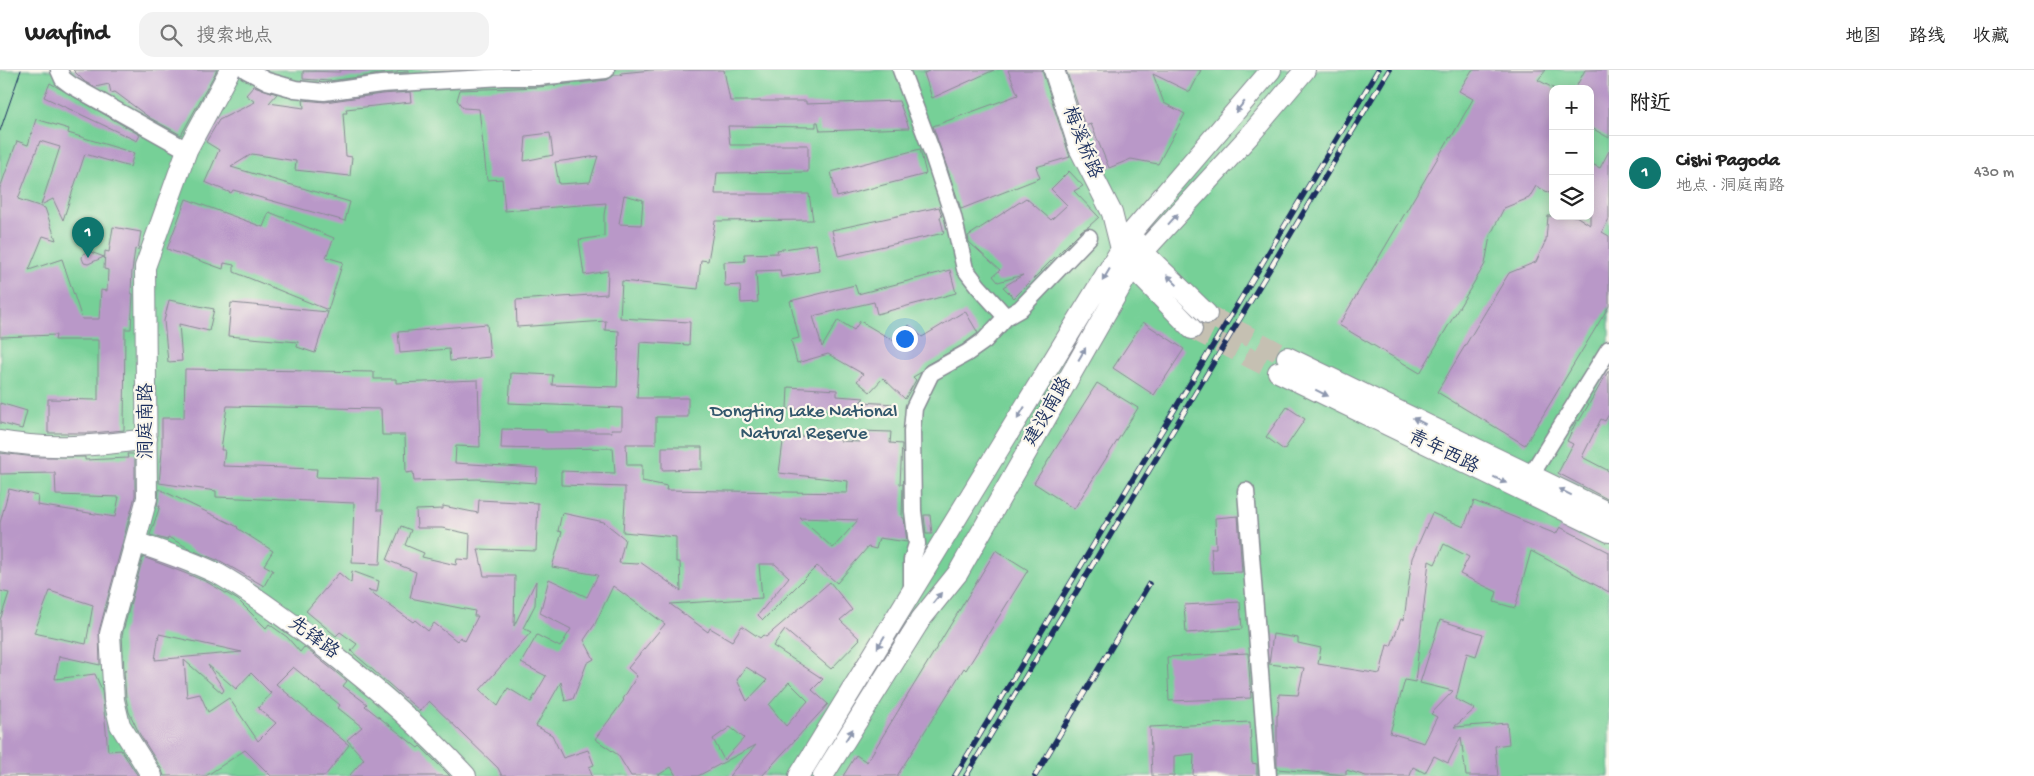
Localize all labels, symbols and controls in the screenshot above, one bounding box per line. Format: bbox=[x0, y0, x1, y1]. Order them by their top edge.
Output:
search box bbox=[139, 12, 489, 57]
text: Wayfind bbox=[25, 20, 109, 49]
icon: search bbox=[157, 21, 185, 49]
text: 搜索地点 bbox=[197, 26, 273, 49]
text: 地图 bbox=[1845, 27, 1881, 48]
text: 路线 bbox=[1909, 27, 1945, 48]
text: 收藏 bbox=[1973, 27, 2009, 48]
map controls bbox=[1549, 85, 1594, 220]
button: + bbox=[1549, 85, 1594, 130]
text: 附近 bbox=[1629, 93, 1671, 118]
one-way arrow bbox=[1234, 101, 1246, 113]
street label: 梅溪桥路 bbox=[1056, 103, 1107, 183]
button: − bbox=[1549, 130, 1594, 175]
text: Cishi Pagoda bbox=[1676, 150, 1780, 173]
text: 1 bbox=[1642, 164, 1648, 183]
text: 430 m bbox=[1974, 164, 2014, 183]
button: layers bbox=[1549, 175, 1594, 220]
text: 地点 · 洞庭南路 bbox=[1676, 178, 1785, 197]
one-way arrow bbox=[1167, 214, 1179, 226]
pin: 1 bbox=[72, 217, 104, 258]
one-way arrow bbox=[1101, 268, 1110, 281]
one-way arrow bbox=[1166, 274, 1178, 286]
your location bbox=[892, 326, 918, 352]
one-way arrow bbox=[1078, 347, 1087, 360]
street label: 建设南路 bbox=[1019, 373, 1078, 451]
street label: 洞庭南路 bbox=[135, 383, 159, 459]
one-way arrow bbox=[1315, 390, 1329, 398]
park label: Dongting Lake National Natural Reserve bbox=[708, 401, 898, 446]
one-way arrow bbox=[1016, 407, 1025, 420]
one-way arrow bbox=[1412, 417, 1426, 425]
street label: 青年西路 bbox=[1404, 425, 1483, 480]
one-way arrow bbox=[1493, 476, 1507, 484]
one-way arrow bbox=[1558, 488, 1572, 496]
one-way arrow bbox=[932, 592, 943, 605]
street label: 先锋路 bbox=[283, 612, 343, 665]
one-way arrow bbox=[877, 635, 886, 648]
one-way arrow bbox=[844, 728, 854, 741]

